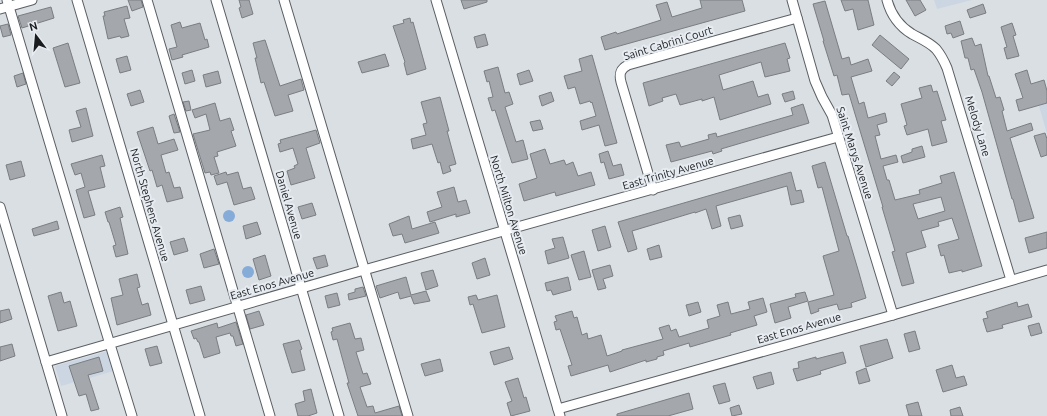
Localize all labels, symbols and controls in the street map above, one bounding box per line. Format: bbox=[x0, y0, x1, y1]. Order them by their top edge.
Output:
north arrow bbox=[16, 16, 56, 56]
text: N bbox=[28, 19, 39, 33]
street label: Saint Cabrini Court bbox=[622, 24, 715, 62]
street label: Melody Lane bbox=[963, 94, 993, 158]
street label: Saint Marys Avenue bbox=[834, 105, 876, 201]
street label: North Stephens Avenue bbox=[128, 147, 172, 263]
street label: North Milton Avenue bbox=[488, 154, 530, 256]
street label: East Trinity Avenue bbox=[621, 154, 715, 192]
street label: Daniel Avenue bbox=[273, 169, 305, 241]
street label: East Enos Avenue bbox=[229, 266, 315, 302]
street label: East Enos Avenue bbox=[756, 310, 842, 346]

